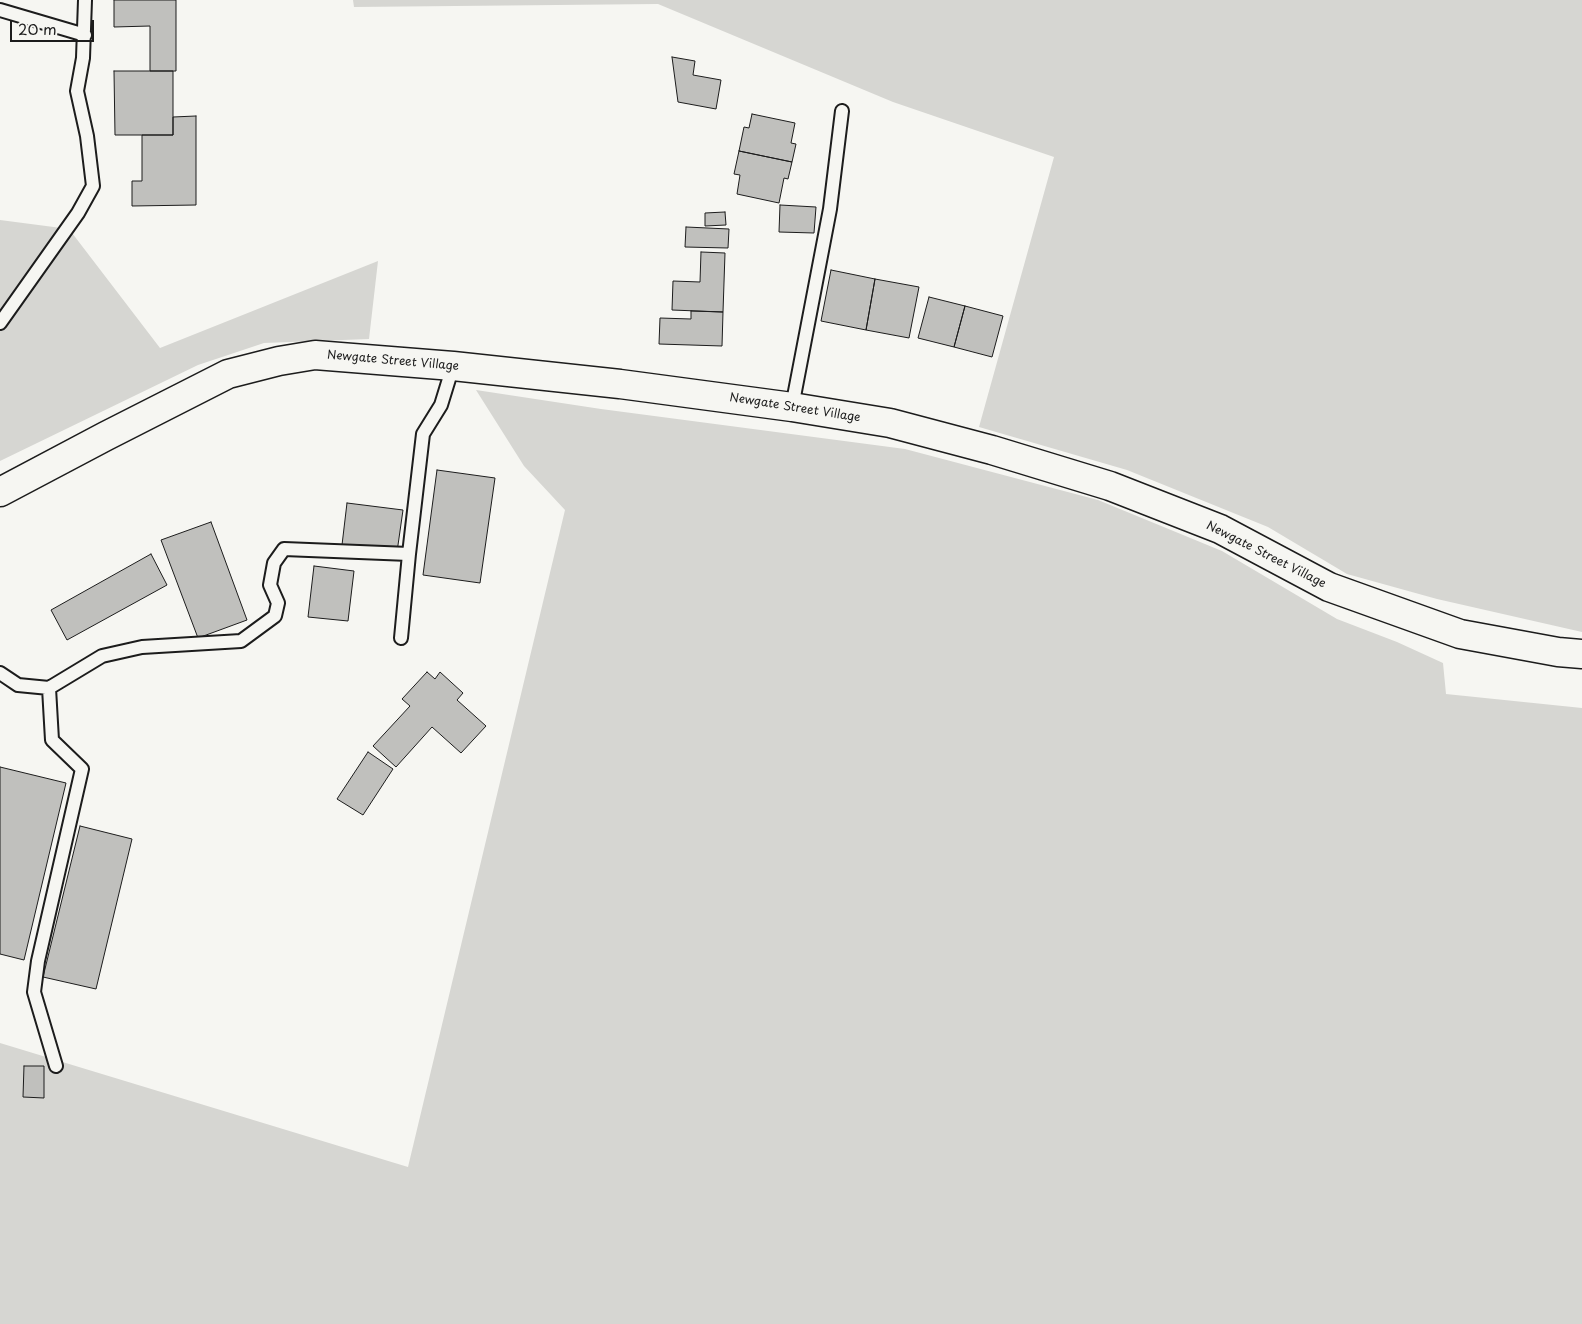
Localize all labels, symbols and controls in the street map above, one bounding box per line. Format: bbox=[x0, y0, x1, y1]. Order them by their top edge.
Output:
scale bar bbox=[12, 10, 96, 42]
text: 20 m bbox=[18, 17, 57, 40]
street label: Newgate Street Village bbox=[326, 348, 460, 374]
street label: Newgate Street Village bbox=[729, 391, 861, 425]
street label: Newgate Street Village bbox=[1204, 519, 1328, 591]

